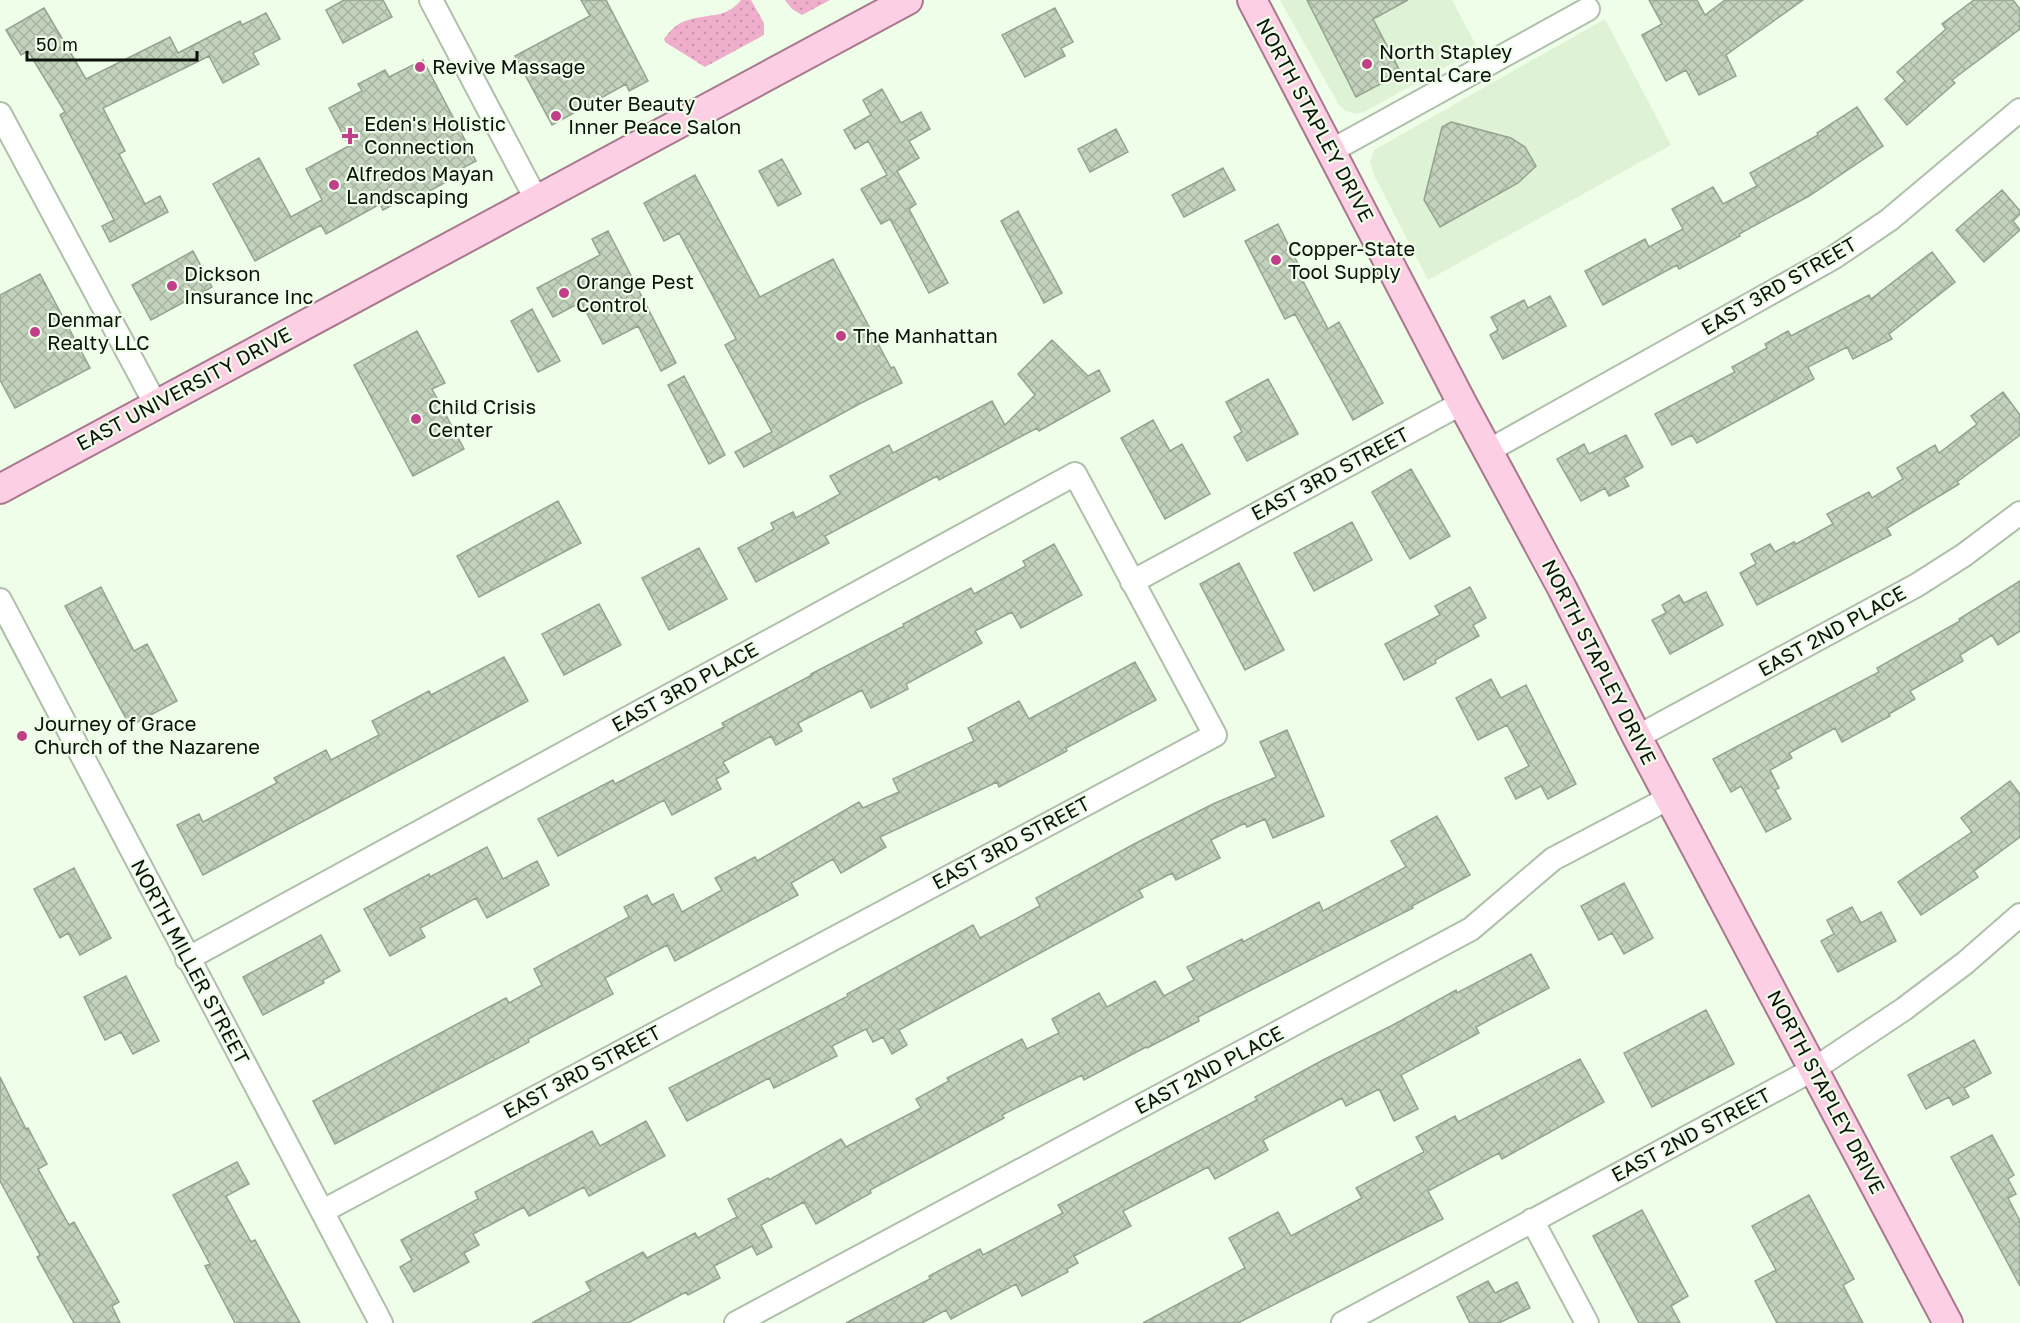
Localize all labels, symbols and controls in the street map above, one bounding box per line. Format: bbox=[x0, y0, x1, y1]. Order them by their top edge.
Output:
street label: NORTH STAPLEY DRIVE bbox=[1252, 14, 1380, 225]
scale bar bbox=[27, 24, 196, 62]
text: 50 m bbox=[36, 33, 78, 55]
place label: North Stapley Dental Care bbox=[1379, 39, 1512, 86]
place label: Revive Massage bbox=[432, 54, 585, 78]
marker: North Stapley Dental Care bbox=[1360, 57, 1374, 71]
marker: Revive Massage bbox=[413, 60, 427, 74]
place label: Outer Beauty Inner Peace Salon bbox=[568, 91, 741, 138]
marker: Outer Beauty Inner Peace Salon bbox=[549, 109, 563, 123]
place label: Eden's Holistic Connection bbox=[364, 111, 506, 158]
marker: Eden's Holistic Connection bbox=[341, 127, 359, 145]
place label: Alfredos Mayan Landscaping bbox=[346, 161, 494, 208]
marker: Alfredos Mayan Landscaping bbox=[327, 178, 341, 192]
street label: EAST 3RD STREET bbox=[1697, 231, 1860, 339]
place label: Copper-State Tool Supply bbox=[1288, 236, 1415, 283]
marker: Copper-State Tool Supply bbox=[1269, 253, 1283, 267]
place label: Dickson Insurance Inc bbox=[184, 261, 314, 308]
place label: Orange Pest Control bbox=[576, 269, 694, 316]
marker: Dickson Insurance Inc bbox=[165, 279, 179, 293]
marker: Orange Pest Control bbox=[557, 286, 571, 300]
place label: Denmar Realty LLC bbox=[47, 307, 150, 354]
street label: EAST UNIVERSITY DRIVE bbox=[72, 321, 295, 455]
place label: The Manhattan bbox=[853, 323, 998, 347]
marker: Denmar Realty LLC bbox=[28, 325, 42, 339]
marker: The Manhattan bbox=[834, 329, 848, 343]
place label: Child Crisis Center bbox=[428, 394, 536, 441]
marker: Child Crisis Center bbox=[409, 412, 423, 426]
street label: EAST 3RD STREET bbox=[1247, 421, 1413, 525]
street label: NORTH STAPLEY DRIVE bbox=[1538, 555, 1662, 768]
street label: EAST 2ND PLACE bbox=[1753, 580, 1910, 681]
street label: EAST 3RD PLACE bbox=[607, 636, 762, 736]
place label: Journey of Grace Church of the Nazarene bbox=[34, 711, 260, 758]
marker: Journey of Grace Church of the Nazarene bbox=[15, 729, 29, 743]
street label: EAST 3RD STREET bbox=[928, 790, 1094, 894]
street label: NORTH MILLER STREET bbox=[127, 855, 255, 1068]
street label: NORTH STAPLEY DRIVE bbox=[1763, 986, 1891, 1197]
street label: EAST 3RD STREET bbox=[499, 1019, 665, 1123]
street label: EAST 2ND PLACE bbox=[1130, 1020, 1287, 1118]
street label: EAST 2ND STREET bbox=[1607, 1082, 1774, 1186]

